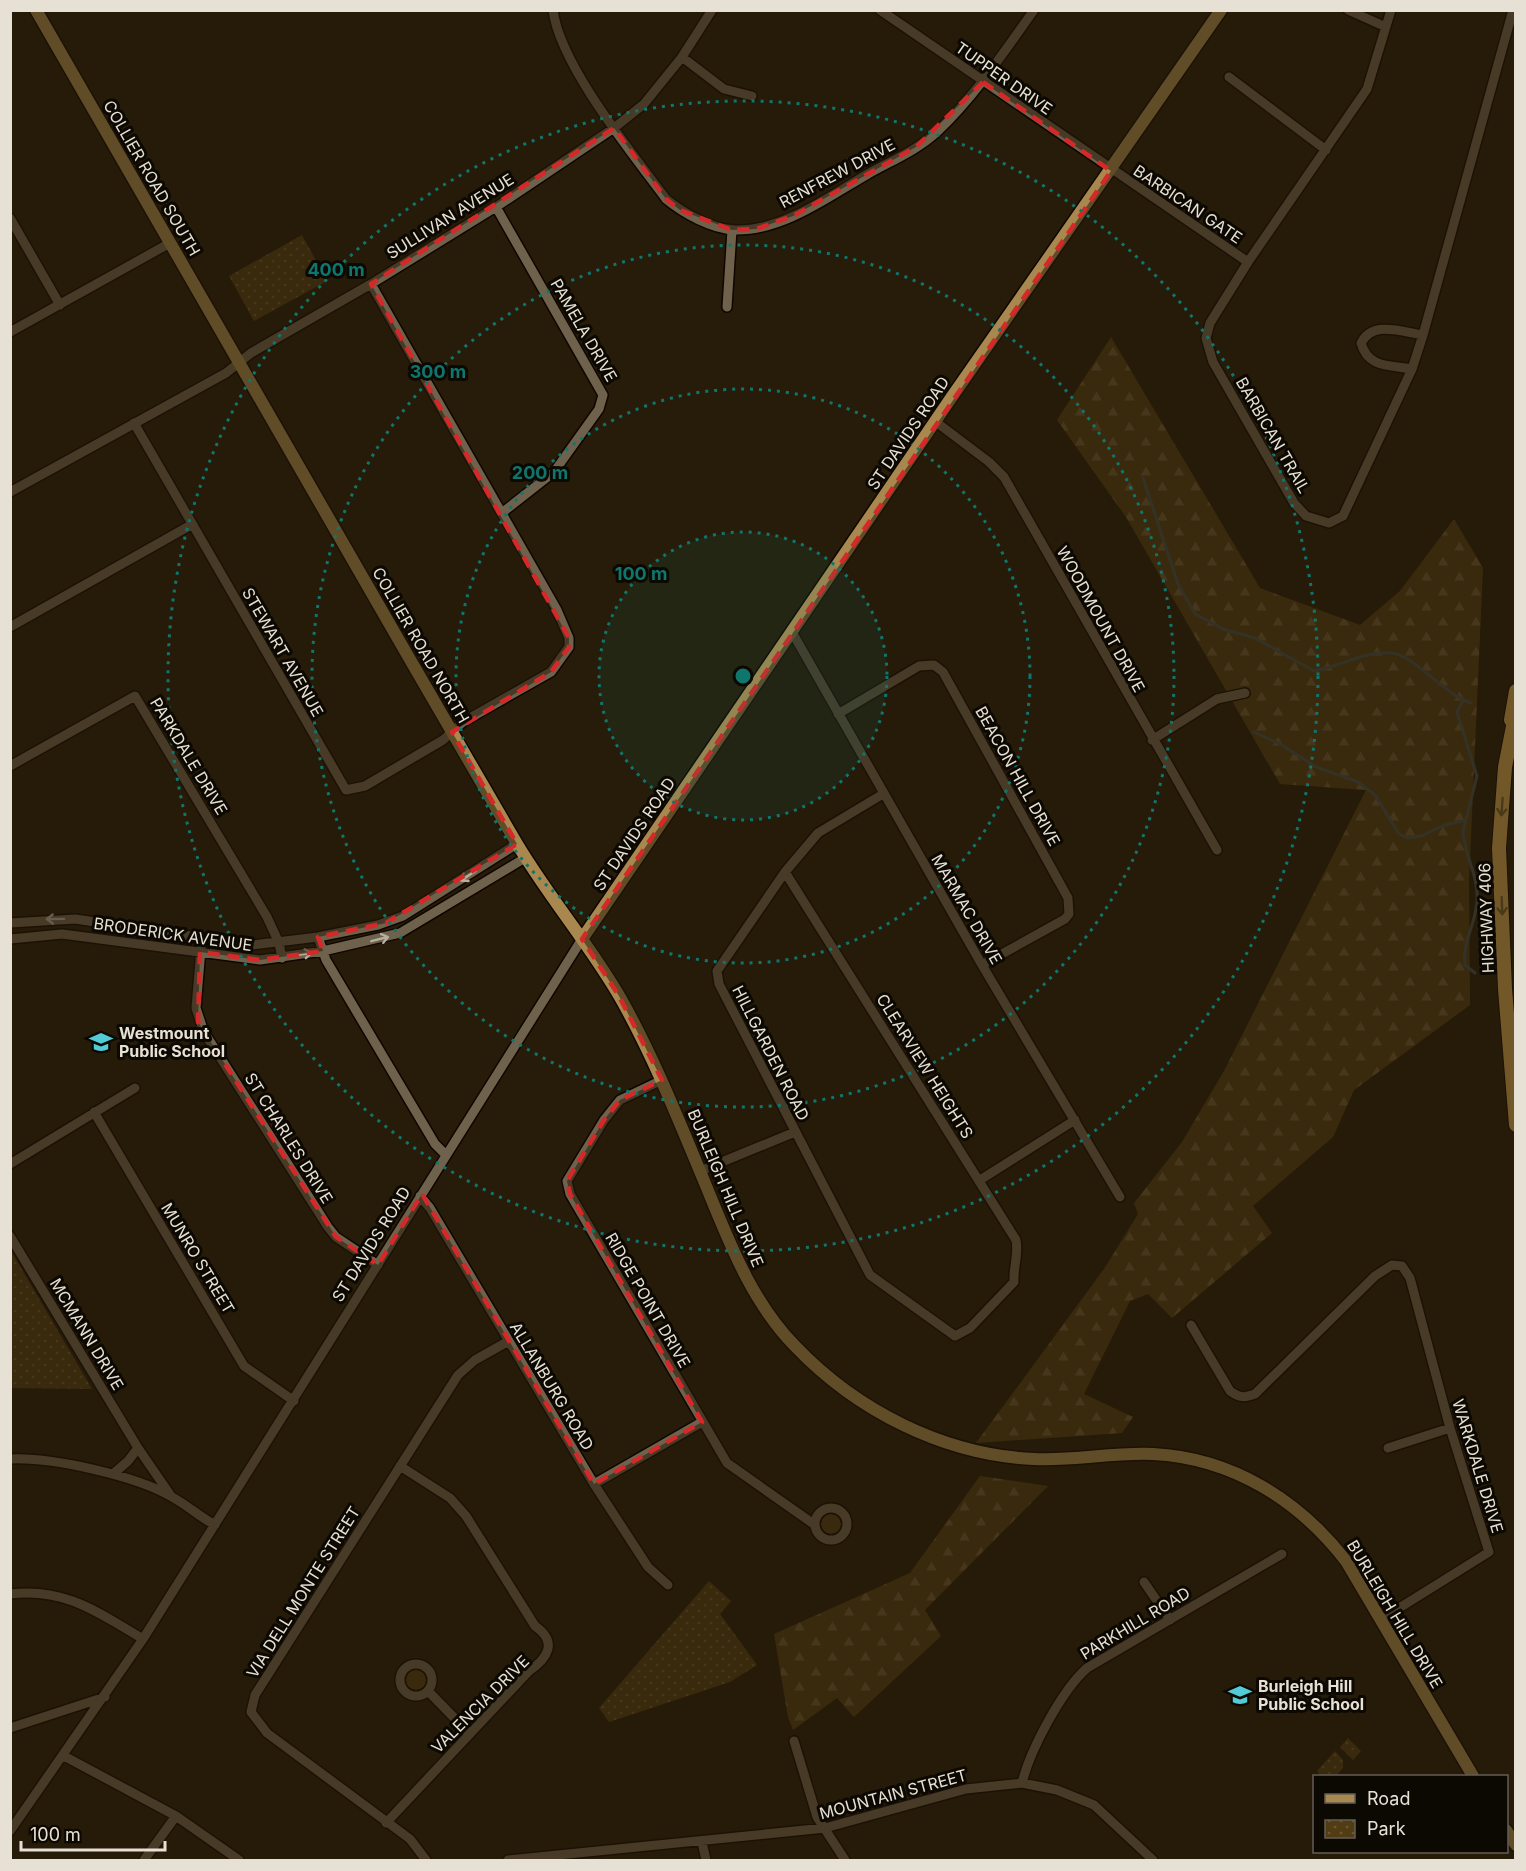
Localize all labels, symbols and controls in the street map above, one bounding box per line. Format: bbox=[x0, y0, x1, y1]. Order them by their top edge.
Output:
street label: TUPPER DRIVE bbox=[952, 37, 1056, 119]
street label: COLLIER ROAD SOUTH bbox=[99, 97, 205, 259]
street label: RENFREW DRIVE bbox=[776, 134, 898, 212]
street label: BARBICAN GATE bbox=[1130, 160, 1246, 248]
street label: SULLIVAN AVENUE bbox=[383, 169, 517, 263]
text: 400 m bbox=[307, 259, 365, 280]
street label: PAMELA DRIVE bbox=[546, 275, 622, 385]
text: 300 m bbox=[410, 361, 466, 382]
street label: ST DAVIDS ROAD bbox=[863, 373, 953, 493]
street label: BARBICAN TRAIL bbox=[1232, 373, 1314, 497]
text: 200 m bbox=[512, 462, 568, 483]
street label: WOODMOUNT DRIVE bbox=[1052, 542, 1150, 696]
text: 100 m bbox=[615, 563, 667, 584]
street label: COLLIER ROAD NORTH bbox=[368, 564, 474, 726]
street label: STEWART AVENUE bbox=[238, 584, 328, 720]
centre of rings bbox=[733, 666, 753, 686]
street label: PARKDALE DRIVE bbox=[146, 694, 232, 818]
street label: BEACON HILL DRIVE bbox=[971, 703, 1065, 849]
street label: ST DAVIDS ROAD bbox=[589, 774, 679, 894]
one-way arrow bbox=[1496, 797, 1507, 817]
street label: MARMAC DRIVE bbox=[927, 850, 1007, 968]
street label: HIGHWAY 406 bbox=[1474, 862, 1498, 974]
one-way arrow bbox=[460, 870, 477, 882]
one-way arrow bbox=[1496, 896, 1507, 916]
one-way arrow bbox=[45, 913, 65, 925]
street label: BRODERICK AVENUE bbox=[92, 913, 254, 955]
one-way arrow bbox=[370, 932, 389, 944]
one-way arrow bbox=[292, 949, 312, 960]
street label: HILLGARDEN ROAD bbox=[728, 982, 814, 1124]
street label: CLEARVIEW HEIGHTS bbox=[872, 990, 978, 1142]
place label: Westmount Public School bbox=[119, 1023, 225, 1061]
school or university icon: Westmount Public School bbox=[88, 1029, 114, 1055]
street label: ST CHARLES DRIVE bbox=[241, 1069, 337, 1207]
street label: BURLEIGH HILL DRIVE bbox=[684, 1106, 768, 1270]
street label: ST DAVIDS ROAD bbox=[327, 1183, 415, 1305]
street label: MUNRO STREET bbox=[157, 1199, 239, 1317]
street label: RIDGE POINT DRIVE bbox=[601, 1229, 695, 1371]
street label: MCMANN DRIVE bbox=[46, 1274, 128, 1394]
street label: ALLANBURG ROAD bbox=[506, 1318, 598, 1454]
street label: WARKDALE DRIVE bbox=[1448, 1397, 1508, 1535]
street label: VIA DELL MONTE STREET bbox=[242, 1503, 364, 1681]
street label: BURLEIGH HILL DRIVE bbox=[1343, 1536, 1447, 1692]
street label: PARKHILL ROAD bbox=[1076, 1582, 1194, 1664]
street label: VALENCIA DRIVE bbox=[427, 1651, 533, 1757]
place label: Burleigh Hill Public School bbox=[1258, 1676, 1364, 1714]
school or university icon: Burleigh Hill Public School bbox=[1227, 1682, 1253, 1708]
street label: MOUNTAIN STREET bbox=[817, 1765, 969, 1823]
legend bbox=[1313, 1775, 1508, 1853]
text: Road bbox=[1367, 1788, 1410, 1809]
scale bar bbox=[21, 1814, 165, 1852]
text: Park bbox=[1367, 1818, 1406, 1839]
text: 100 m bbox=[30, 1824, 81, 1845]

